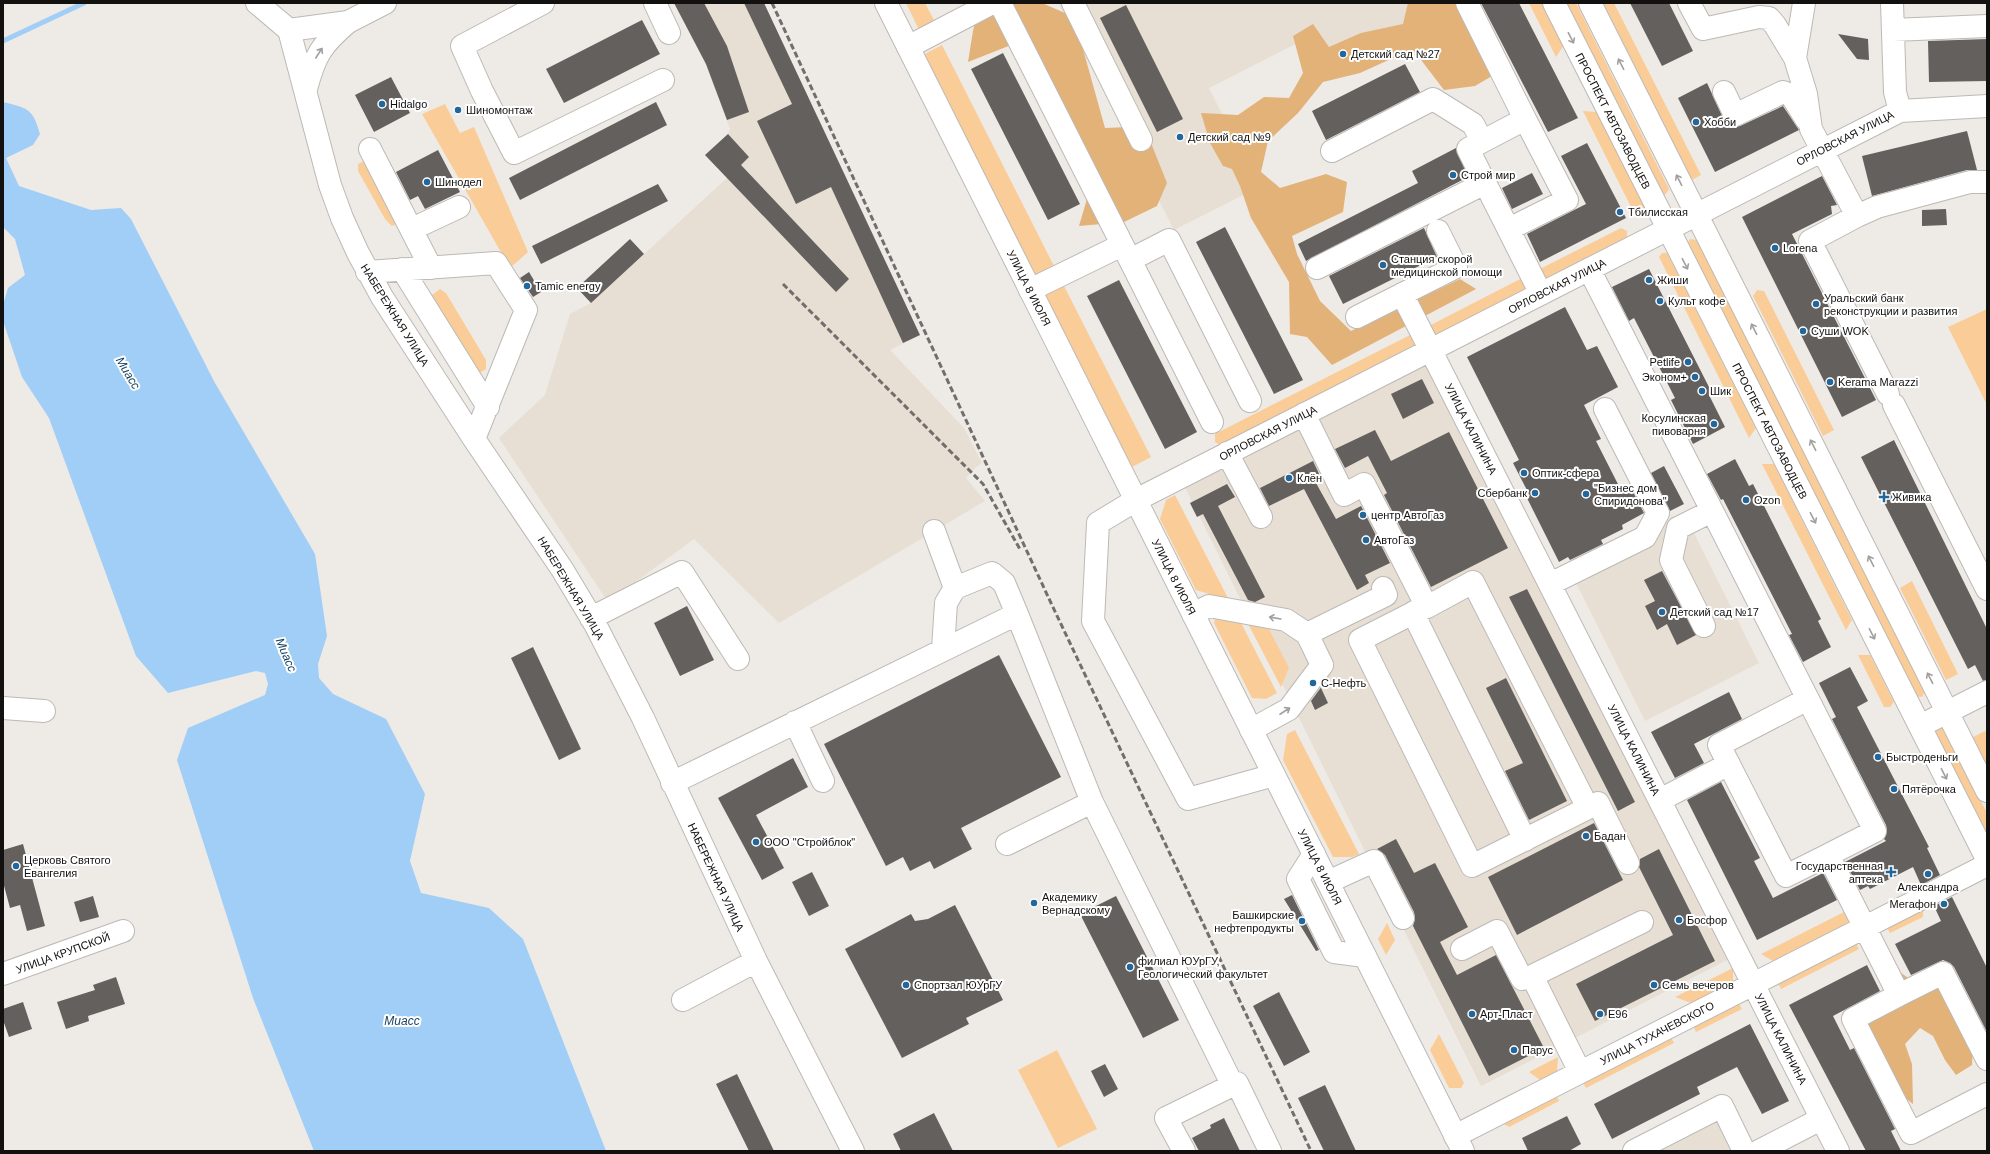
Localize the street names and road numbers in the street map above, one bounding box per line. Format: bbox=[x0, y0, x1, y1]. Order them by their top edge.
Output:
street label: ПРОСПЕКТ АВТОЗАВОДЦЕВ bbox=[1573, 51, 1653, 191]
street label: ОРЛОВСКАЯ УЛИЦА bbox=[1794, 108, 1896, 168]
street label: УЛИЦА 8 ИЮЛЯ bbox=[1005, 248, 1053, 328]
street label: ОРЛОВСКАЯ УЛИЦА bbox=[1506, 256, 1608, 316]
street label: НАБЕРЕЖНАЯ УЛИЦА bbox=[359, 262, 432, 369]
street label: ПРОСПЕКТ АВТОЗАВОДЦЕВ bbox=[1730, 361, 1810, 501]
street label: УЛИЦА КАЛИНИНА bbox=[1443, 381, 1499, 477]
street label: ОРЛОВСКАЯ УЛИЦА bbox=[1217, 403, 1319, 463]
street label: НАБЕРЕЖНАЯ УЛИЦА bbox=[535, 534, 607, 642]
street label: УЛИЦА 8 ИЮЛЯ bbox=[1150, 537, 1198, 617]
street label: УЛИЦА КАЛИНИНА bbox=[1606, 702, 1662, 798]
street label: НАБЕРЕЖНАЯ УЛИЦА bbox=[686, 821, 747, 934]
street label: УЛИЦА 8 ИЮЛЯ bbox=[1296, 827, 1344, 907]
street label: УЛИЦА КРУПСКОЙ bbox=[14, 930, 112, 976]
street label: УЛИЦА КАЛИНИНА bbox=[1753, 991, 1809, 1087]
street label: УЛИЦА ТУХАЧЕВСКОГО bbox=[1598, 999, 1716, 1067]

